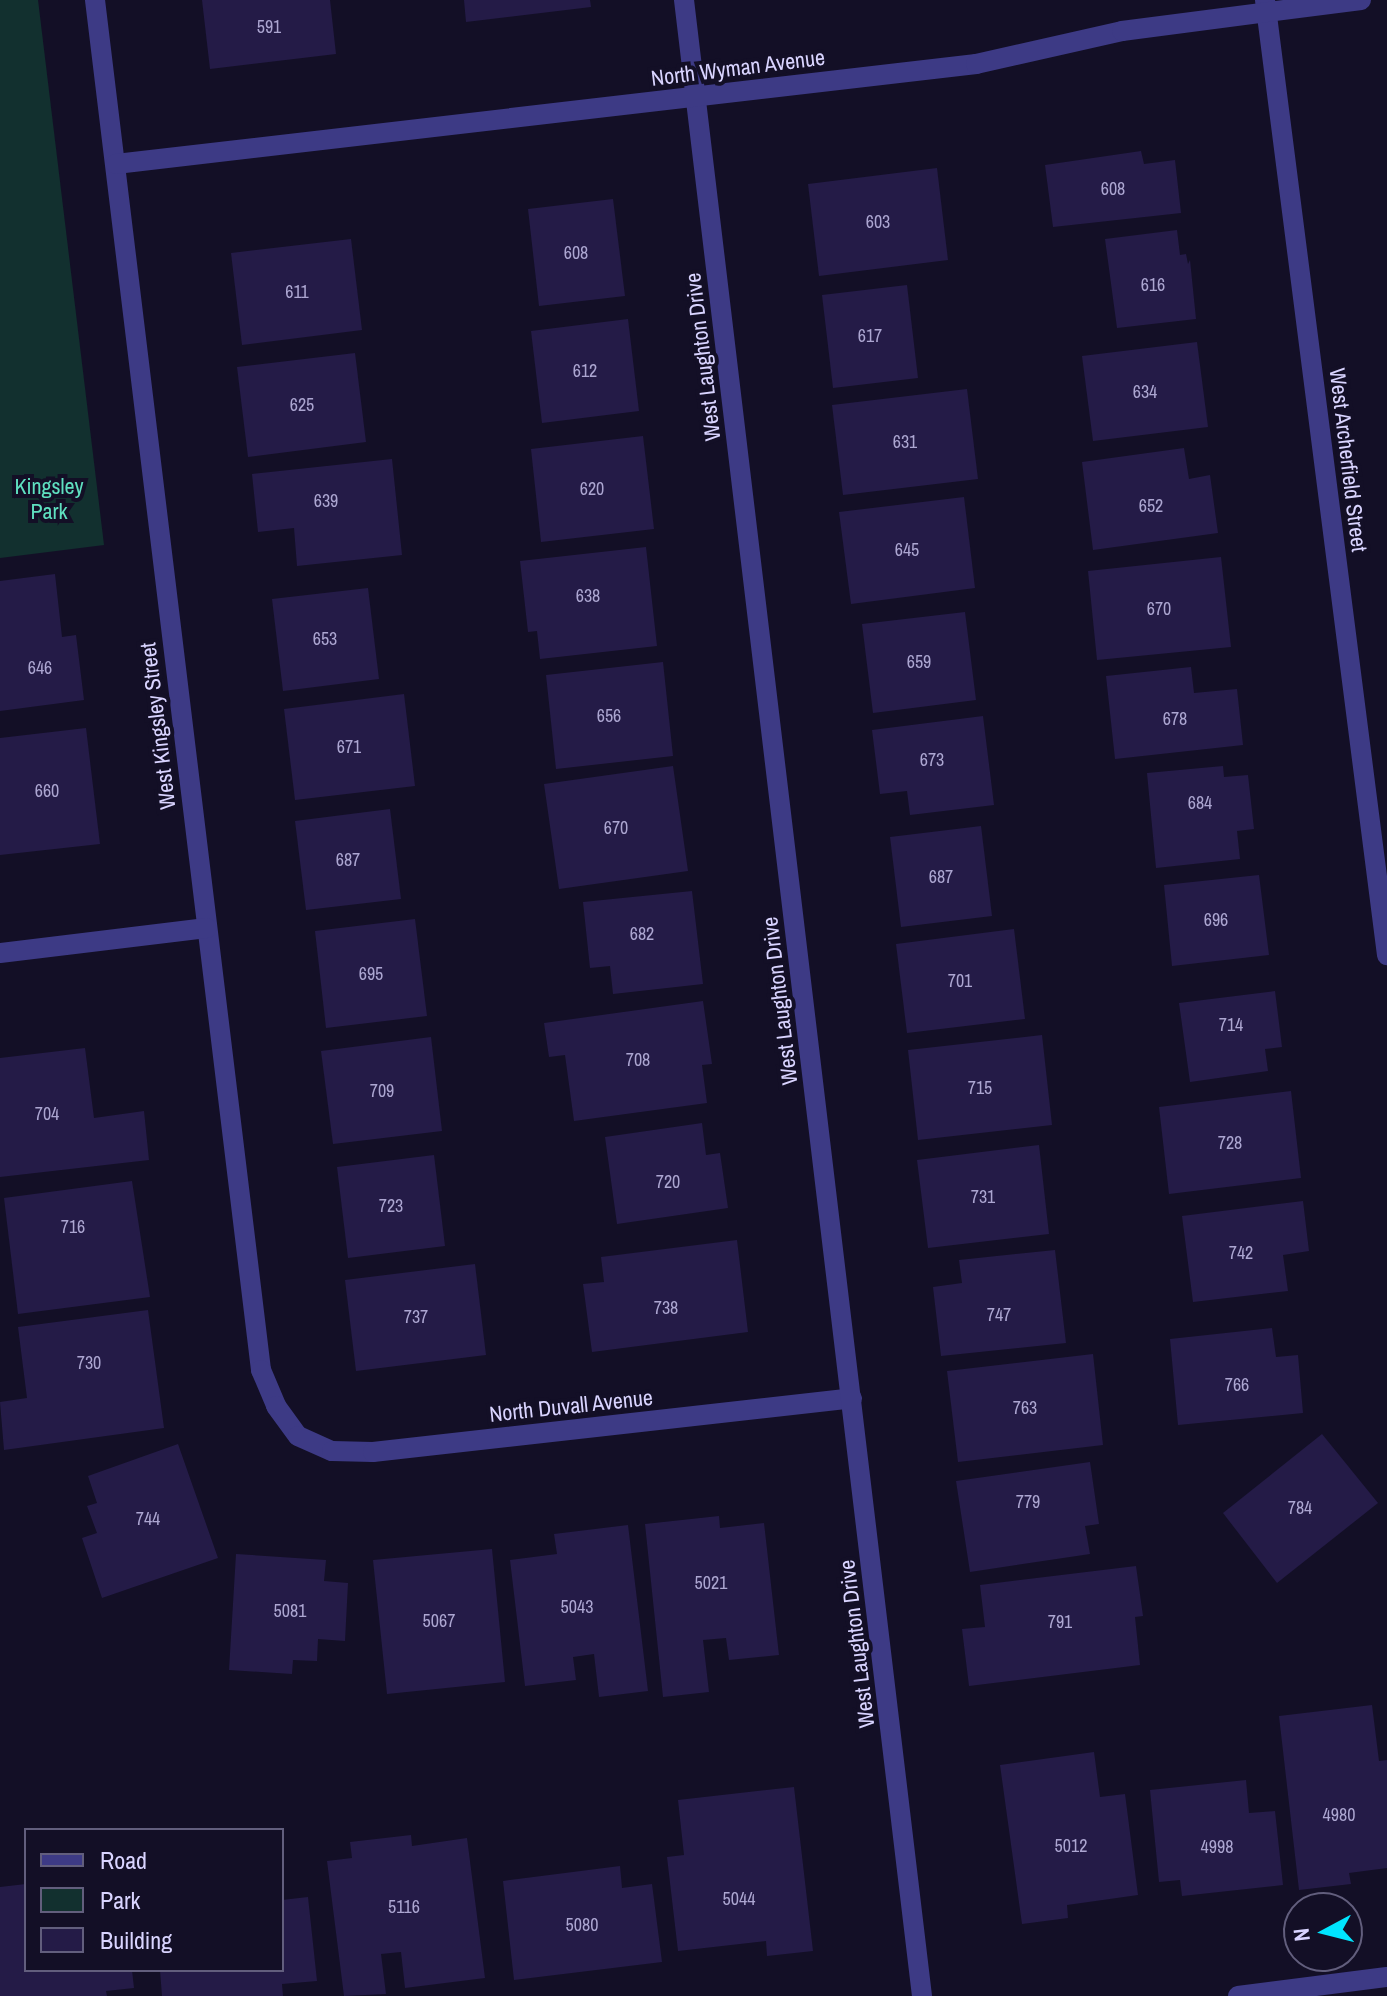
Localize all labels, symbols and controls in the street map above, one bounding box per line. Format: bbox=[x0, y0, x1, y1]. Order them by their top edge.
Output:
house number: 591 bbox=[257, 16, 281, 38]
street label: North Wyman Avenue bbox=[649, 44, 827, 92]
house number: 608 bbox=[1101, 178, 1125, 200]
house number: 603 bbox=[866, 211, 890, 233]
house number: 608 bbox=[564, 242, 588, 264]
street label: West Laughton Drive bbox=[680, 271, 726, 443]
house number: 616 bbox=[1141, 274, 1165, 296]
house number: 611 bbox=[285, 281, 309, 303]
house number: 617 bbox=[858, 325, 882, 347]
house number: 612 bbox=[573, 360, 597, 382]
street label: West Archerfield Street bbox=[1324, 366, 1372, 554]
house number: 634 bbox=[1133, 381, 1157, 403]
house number: 625 bbox=[290, 394, 314, 416]
house number: 631 bbox=[893, 431, 917, 453]
park label: Kingsley Park bbox=[14, 473, 84, 524]
house number: 620 bbox=[580, 478, 604, 500]
house number: 639 bbox=[314, 490, 338, 512]
house number: 652 bbox=[1139, 495, 1163, 517]
house number: 645 bbox=[895, 539, 919, 561]
house number: 638 bbox=[576, 585, 600, 607]
house number: 670 bbox=[1147, 598, 1171, 620]
house number: 653 bbox=[313, 628, 337, 650]
street label: West Kingsley Street bbox=[135, 641, 181, 811]
house number: 659 bbox=[907, 651, 931, 673]
house number: 646 bbox=[28, 657, 52, 679]
house number: 656 bbox=[597, 705, 621, 727]
house number: 678 bbox=[1163, 708, 1187, 730]
house number: 671 bbox=[337, 736, 361, 758]
house number: 673 bbox=[920, 749, 944, 771]
house number: 660 bbox=[35, 780, 59, 802]
house number: 684 bbox=[1188, 792, 1212, 814]
house number: 670 bbox=[604, 817, 628, 839]
house number: 687 bbox=[336, 849, 360, 871]
house number: 687 bbox=[929, 866, 953, 888]
house number: 696 bbox=[1204, 909, 1228, 931]
street label: West Laughton Drive bbox=[757, 915, 803, 1087]
house number: 682 bbox=[630, 923, 654, 945]
house number: 695 bbox=[359, 963, 383, 985]
house number: 701 bbox=[948, 970, 972, 992]
house number: 714 bbox=[1219, 1014, 1243, 1036]
house number: 708 bbox=[626, 1049, 650, 1071]
house number: 715 bbox=[968, 1077, 992, 1099]
house number: 709 bbox=[370, 1080, 394, 1102]
house number: 704 bbox=[35, 1103, 59, 1125]
house number: 728 bbox=[1218, 1132, 1242, 1154]
house number: 720 bbox=[656, 1171, 680, 1193]
house number: 731 bbox=[971, 1186, 995, 1208]
house number: 723 bbox=[379, 1195, 403, 1217]
house number: 716 bbox=[61, 1216, 85, 1238]
house number: 742 bbox=[1229, 1242, 1253, 1264]
house number: 738 bbox=[654, 1297, 678, 1319]
house number: 747 bbox=[987, 1304, 1011, 1326]
house number: 737 bbox=[404, 1306, 428, 1328]
house number: 730 bbox=[77, 1352, 101, 1374]
house number: 766 bbox=[1225, 1374, 1249, 1396]
street label: North Duvall Avenue bbox=[488, 1384, 654, 1428]
house number: 763 bbox=[1013, 1397, 1037, 1419]
house number: 779 bbox=[1016, 1491, 1040, 1513]
house number: 784 bbox=[1288, 1497, 1312, 1519]
house number: 744 bbox=[136, 1508, 160, 1530]
street label: West Laughton Drive bbox=[834, 1558, 880, 1730]
house number: 5021 bbox=[695, 1572, 727, 1594]
house number: 5043 bbox=[561, 1596, 593, 1618]
house number: 5081 bbox=[274, 1600, 306, 1622]
house number: 5067 bbox=[423, 1610, 455, 1632]
house number: 791 bbox=[1048, 1611, 1072, 1633]
house number: 4980 bbox=[1323, 1804, 1355, 1826]
legend bbox=[24, 1828, 284, 1972]
house number: 5012 bbox=[1055, 1835, 1087, 1857]
house number: 4998 bbox=[1201, 1836, 1233, 1858]
text: Road bbox=[100, 1844, 147, 1876]
text: Park bbox=[100, 1884, 140, 1916]
house number: 5044 bbox=[723, 1888, 755, 1910]
north arrow bbox=[1283, 1892, 1363, 1972]
house number: 5116 bbox=[388, 1896, 420, 1918]
house number: 5080 bbox=[566, 1914, 598, 1936]
text: Building bbox=[100, 1924, 172, 1956]
text: N bbox=[1285, 1926, 1317, 1943]

